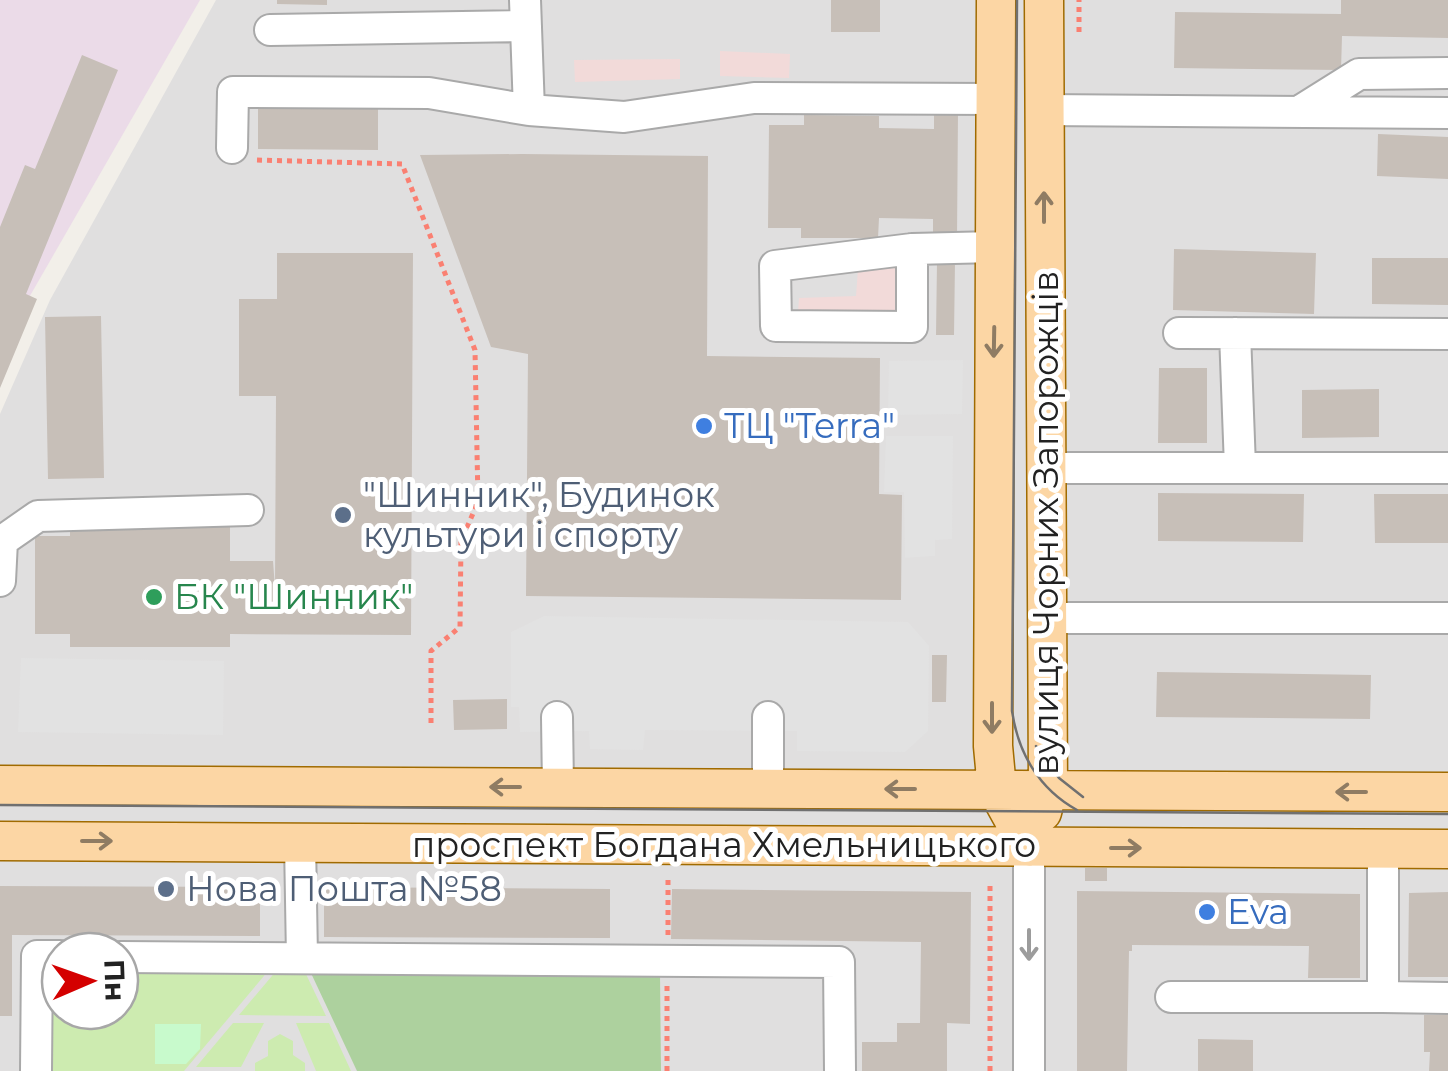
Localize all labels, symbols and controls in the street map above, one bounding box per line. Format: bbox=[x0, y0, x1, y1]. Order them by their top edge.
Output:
one-way arrow bbox=[1034, 192, 1054, 224]
street label: вулиця Чорних Запорожців bbox=[1024, 271, 1067, 775]
one-way arrow bbox=[984, 326, 1004, 358]
place label: ТЦ "Terra" bbox=[724, 404, 895, 447]
marker: ТЦ "Terra" bbox=[693, 415, 715, 437]
place label: "Шинник", Будинок культури і спорту bbox=[363, 473, 715, 556]
marker: "Шинник", Будинок культури і спорту bbox=[332, 504, 354, 526]
place label: БК "Шинник" bbox=[174, 575, 413, 618]
marker: БК "Шинник" bbox=[143, 586, 165, 608]
one-way arrow bbox=[982, 700, 1002, 733]
one-way arrow bbox=[489, 778, 522, 796]
one-way arrow bbox=[884, 780, 916, 798]
one-way arrow bbox=[1335, 782, 1367, 801]
street label: проспект Богдана Хмельницького bbox=[412, 823, 1036, 866]
one-way arrow bbox=[80, 832, 113, 850]
one-way arrow bbox=[1110, 838, 1142, 858]
place label: Нова Пошта №58 bbox=[186, 867, 502, 910]
marker: Нова Пошта №58 bbox=[155, 878, 177, 900]
place label: Eva bbox=[1227, 890, 1289, 933]
marker: Eva bbox=[1196, 901, 1218, 923]
one-way arrow bbox=[1020, 928, 1038, 960]
north arrow bbox=[40, 931, 140, 1031]
text: Пн bbox=[97, 958, 133, 1002]

